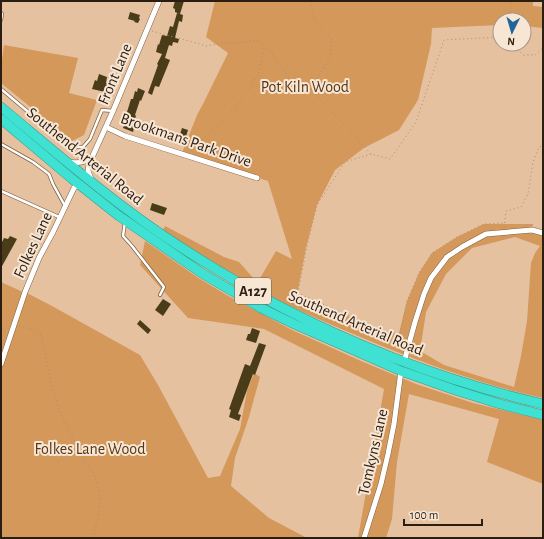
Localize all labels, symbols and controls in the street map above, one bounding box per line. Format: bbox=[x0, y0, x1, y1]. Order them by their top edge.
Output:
north arrow bbox=[492, 12, 532, 52]
text: N bbox=[507, 36, 515, 47]
street label: Front Lane bbox=[95, 41, 135, 107]
park label: Pot Kiln Wood bbox=[261, 79, 349, 95]
street label: Southend Arterial Road bbox=[24, 104, 146, 208]
street label: Brookmans Park Drive bbox=[119, 110, 253, 170]
street label: Folkes Lane bbox=[11, 210, 55, 280]
road number: A127 bbox=[235, 278, 271, 304]
street label: Southend Arterial Road bbox=[286, 287, 426, 359]
street label: Tomkyns Lane bbox=[355, 407, 392, 497]
park label: Folkes Lane Wood bbox=[35, 441, 145, 457]
scale bar bbox=[404, 501, 482, 527]
text: 100 m bbox=[410, 509, 438, 521]

